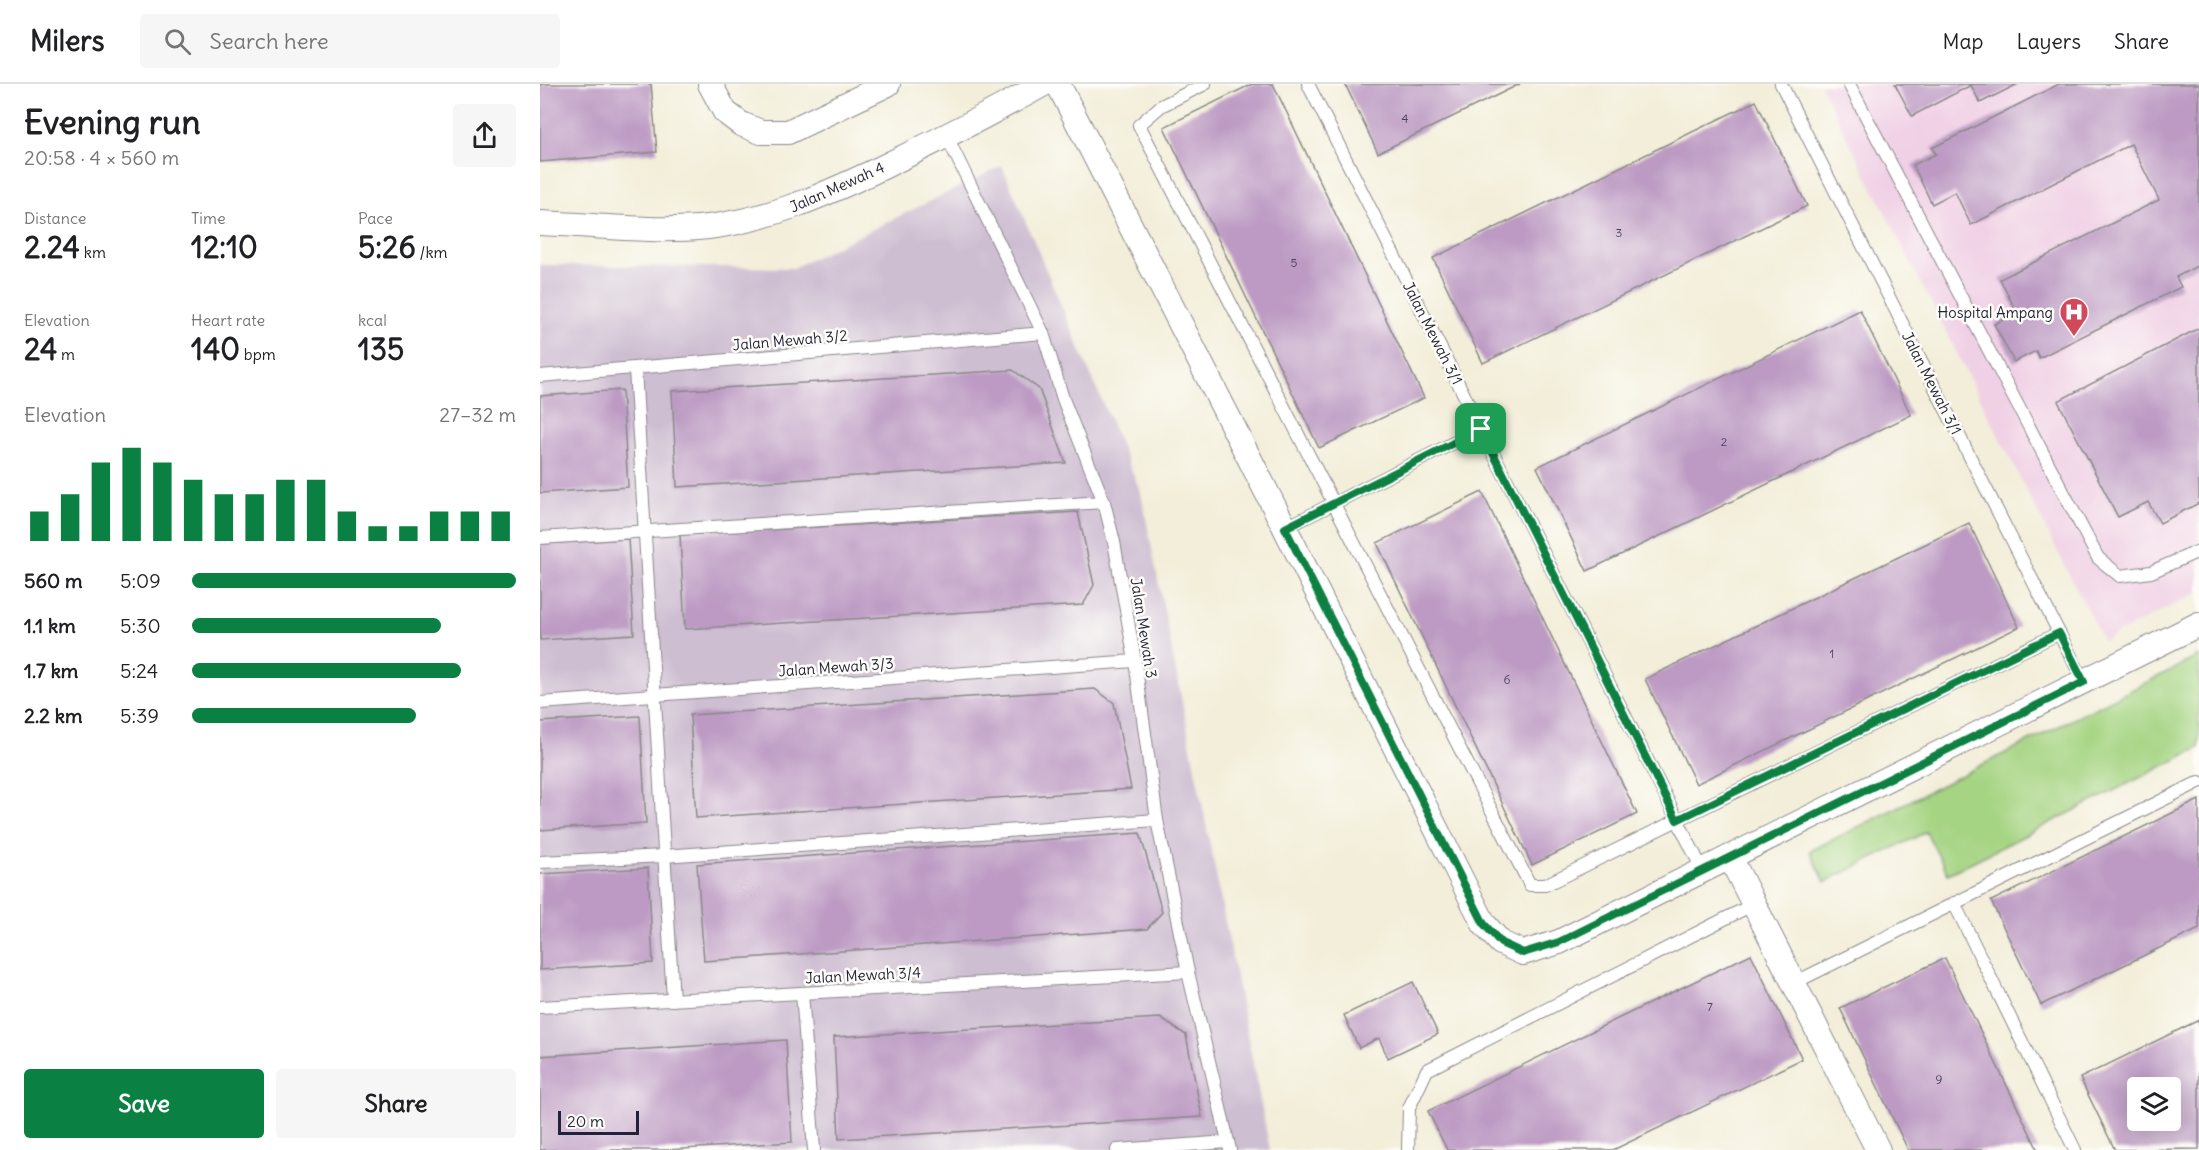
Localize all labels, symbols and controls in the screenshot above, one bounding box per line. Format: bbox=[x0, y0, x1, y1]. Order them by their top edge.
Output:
search box bbox=[140, 14, 560, 68]
text: Milers bbox=[30, 23, 104, 59]
icon: search bbox=[161, 25, 194, 58]
text: Search here bbox=[209, 27, 329, 55]
text: Map bbox=[1943, 28, 1983, 55]
text: Layers bbox=[2016, 28, 2081, 55]
text: Share bbox=[2114, 28, 2169, 55]
text: Evening run bbox=[24, 101, 200, 143]
button: share bbox=[453, 104, 516, 167]
house number: 4 bbox=[1402, 111, 1409, 126]
text: 20:58 · 4 × 560 m bbox=[24, 145, 179, 170]
street label: Jalan Mewah 4 bbox=[787, 157, 888, 216]
text: Distance bbox=[24, 208, 86, 228]
text: Time bbox=[191, 208, 226, 228]
text: Pace bbox=[358, 208, 393, 228]
house number: 3 bbox=[1616, 225, 1623, 240]
text: 2.24 bbox=[24, 228, 80, 266]
text: 12:10 bbox=[191, 228, 258, 266]
text: 5:26 bbox=[358, 228, 416, 266]
text: km bbox=[80, 242, 106, 262]
text: /km bbox=[416, 242, 448, 262]
house number: 5 bbox=[1291, 255, 1298, 270]
street label: Jalan Mewah 3/1 bbox=[1399, 278, 1467, 388]
hospital icon: Hospital Ampang bbox=[2058, 296, 2090, 338]
place label: Hospital Ampang bbox=[1938, 303, 2053, 322]
text: Elevation bbox=[24, 310, 90, 330]
text: Heart rate bbox=[191, 310, 265, 330]
text: kcal bbox=[358, 310, 387, 330]
street label: Jalan Mewah 3/2 bbox=[732, 326, 848, 354]
street label: Jalan Mewah 3/1 bbox=[1898, 328, 1966, 438]
text: 24 bbox=[24, 330, 57, 368]
text: 140 bbox=[191, 330, 240, 368]
text: 135 bbox=[358, 330, 404, 368]
text: m bbox=[57, 344, 75, 364]
text: bpm bbox=[240, 344, 276, 364]
text: Elevation bbox=[24, 402, 106, 427]
text: 27–32 m bbox=[439, 402, 516, 427]
pin bbox=[1455, 403, 1506, 454]
icon: arrive bbox=[1464, 412, 1497, 445]
house number: 2 bbox=[1721, 434, 1728, 449]
text: 560 m bbox=[24, 568, 83, 593]
text: 5:09 bbox=[120, 568, 161, 593]
street label: Jalan Mewah 3 bbox=[1127, 576, 1161, 680]
text: 1.1 km bbox=[24, 613, 76, 638]
text: 5:30 bbox=[120, 613, 161, 638]
house number: 1 bbox=[1830, 646, 1834, 661]
street label: Jalan Mewah 3/3 bbox=[778, 653, 894, 681]
text: 1.7 km bbox=[24, 658, 78, 683]
text: 5:24 bbox=[120, 658, 158, 683]
house number: 6 bbox=[1504, 672, 1511, 687]
text: 2.2 km bbox=[24, 703, 83, 728]
text: 5:39 bbox=[120, 703, 159, 728]
street label: Jalan Mewah 3/4 bbox=[805, 962, 922, 988]
house number: 7 bbox=[1707, 999, 1713, 1014]
button: Save bbox=[24, 1069, 264, 1138]
button: Share bbox=[276, 1069, 516, 1138]
house number: 9 bbox=[1936, 1072, 1943, 1087]
map controls bbox=[2127, 1077, 2181, 1131]
button: layers bbox=[2127, 1077, 2181, 1131]
scale bar bbox=[558, 1108, 639, 1136]
text: 20 m bbox=[567, 1111, 604, 1131]

